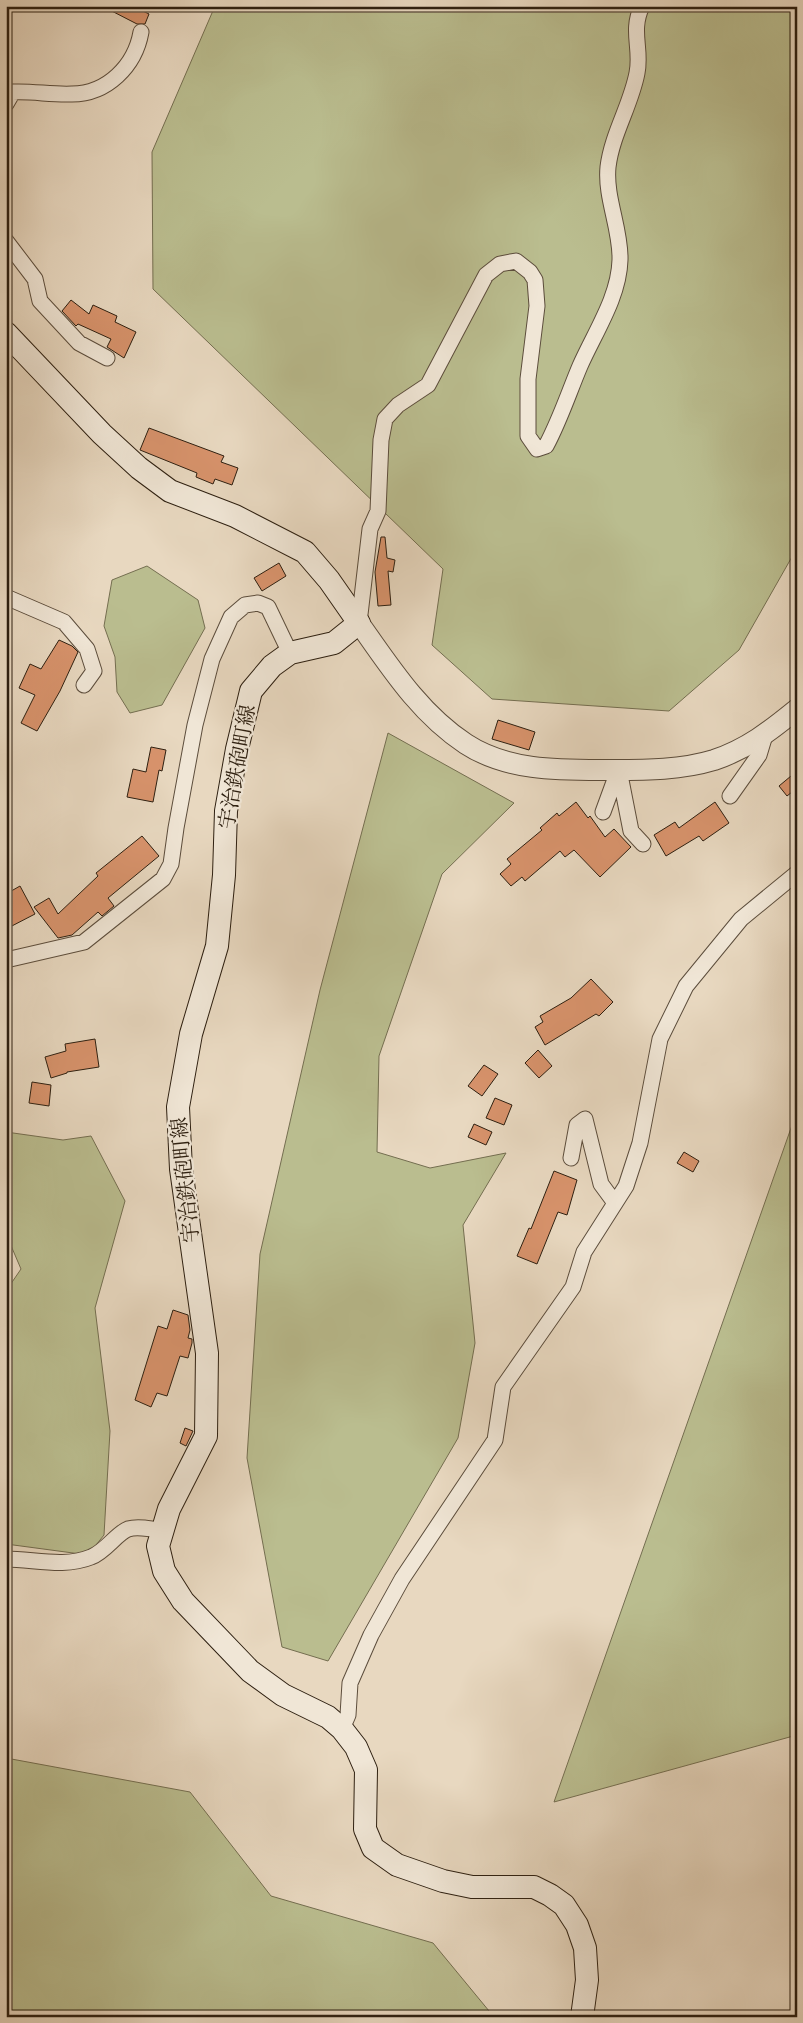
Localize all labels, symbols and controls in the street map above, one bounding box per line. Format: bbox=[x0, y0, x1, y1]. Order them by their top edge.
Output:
street label: 宇治鉄砲町線 bbox=[214, 703, 262, 831]
street label: 宇治鉄砲町線 bbox=[166, 1116, 206, 1244]

